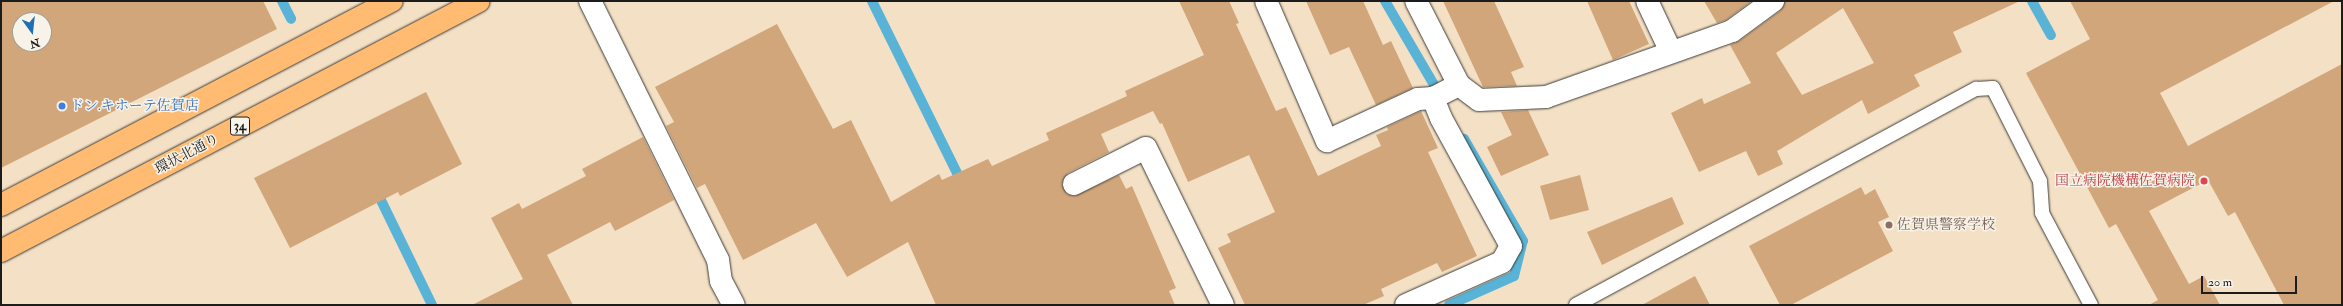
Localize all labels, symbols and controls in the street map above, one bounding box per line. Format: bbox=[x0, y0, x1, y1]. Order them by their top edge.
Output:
north arrow bbox=[12, 12, 52, 52]
text: N bbox=[29, 36, 41, 51]
place label: ドン.キホーテ佐賀店 bbox=[70, 98, 199, 114]
marker: ドン.キホーテ佐賀店 bbox=[57, 101, 67, 111]
road number: 34 bbox=[230, 115, 250, 137]
street label: 環状北通り bbox=[152, 130, 222, 178]
place label: 国立病院機構佐賀病院 bbox=[2055, 173, 2195, 189]
marker: 国立病院機構佐賀病院 bbox=[2198, 175, 2210, 187]
place label: 佐賀県警察学校 bbox=[1897, 217, 1995, 233]
marker: 佐賀県警察学校 bbox=[1884, 220, 1894, 230]
scale bar bbox=[2203, 268, 2299, 294]
text: 20 m bbox=[2208, 275, 2232, 290]

